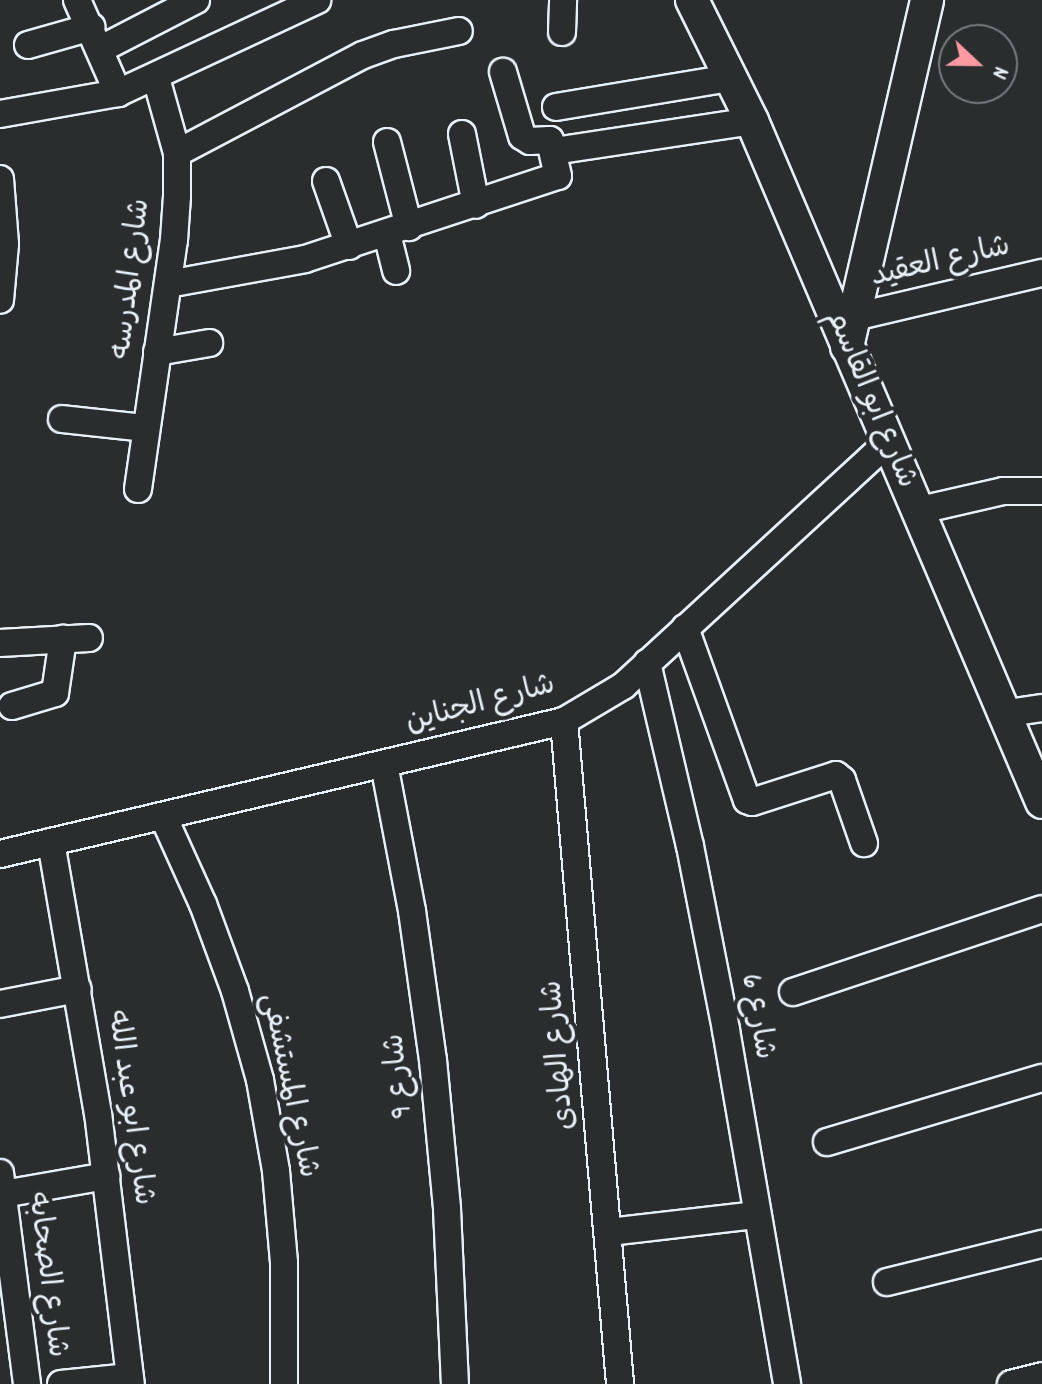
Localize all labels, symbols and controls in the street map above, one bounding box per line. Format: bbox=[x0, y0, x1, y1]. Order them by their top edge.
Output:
north arrow bbox=[938, 24, 1018, 104]
text: N bbox=[982, 62, 1015, 83]
street label: شارع المدرسه bbox=[105, 197, 161, 361]
street label: شارع العقيد bbox=[868, 231, 1014, 297]
street label: شارع ابو القاسم bbox=[815, 306, 923, 494]
street label: شارع الجناين bbox=[402, 669, 560, 743]
street label: شارع 6 bbox=[730, 971, 780, 1063]
street label: شارع الهادى bbox=[537, 979, 585, 1131]
street label: شارع المستشفى bbox=[250, 990, 324, 1182]
street label: شارع ابو عبد الله bbox=[96, 1008, 160, 1208]
street label: شارع 9 bbox=[379, 1032, 423, 1120]
street label: شارع الصحابه bbox=[17, 1190, 73, 1360]

